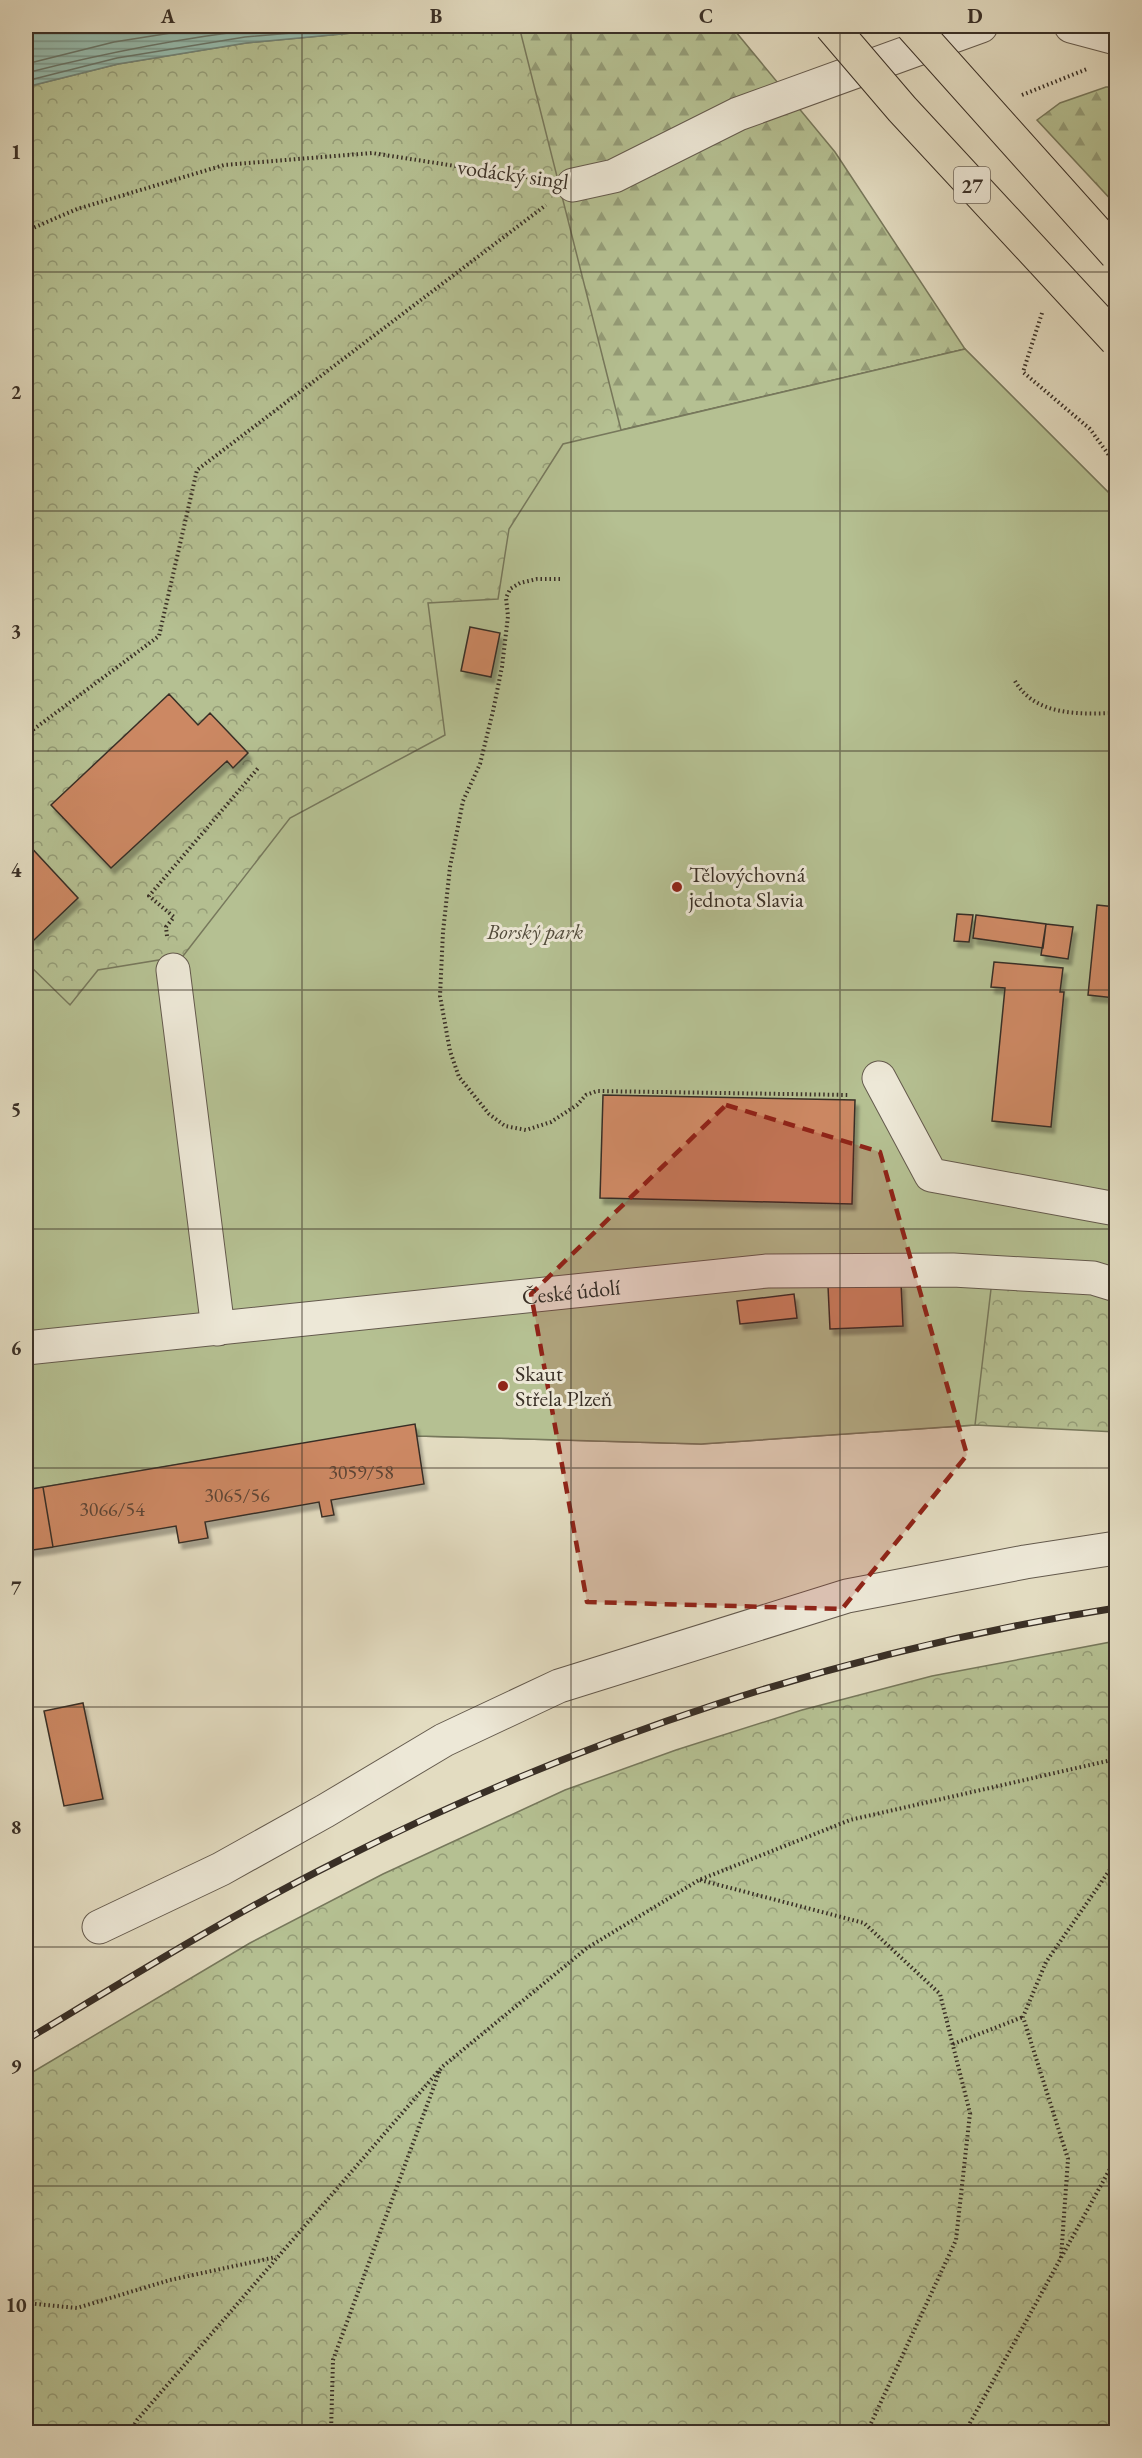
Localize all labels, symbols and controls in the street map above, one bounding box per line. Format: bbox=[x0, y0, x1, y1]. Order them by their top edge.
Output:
text: A bbox=[160, 3, 176, 29]
text: B bbox=[430, 3, 442, 29]
text: C bbox=[699, 3, 713, 29]
text: D bbox=[967, 3, 983, 29]
text: 1 bbox=[11, 139, 21, 165]
street label: vodácký singl bbox=[455, 152, 571, 196]
road number: 27 bbox=[954, 167, 990, 203]
text: 2 bbox=[11, 379, 22, 405]
text: 3 bbox=[11, 618, 21, 644]
text: 4 bbox=[11, 857, 22, 883]
place label: Tělovýchovná jednota Slavia bbox=[688, 860, 806, 914]
marker: Tělovýchovná jednota Slavia bbox=[670, 880, 684, 894]
park label: Borský park bbox=[486, 917, 583, 946]
text: 5 bbox=[11, 1096, 21, 1122]
street label: České údolí bbox=[521, 1272, 622, 1311]
text: 6 bbox=[11, 1335, 22, 1361]
place label: Skaut Střela Plzeň bbox=[515, 1359, 613, 1413]
marker: Skaut Střela Plzeň bbox=[496, 1379, 510, 1393]
house number: 3059/58 bbox=[328, 1459, 394, 1485]
house number: 3065/56 bbox=[204, 1482, 270, 1508]
house number: 3066/54 bbox=[79, 1496, 145, 1522]
text: 7 bbox=[11, 1575, 22, 1601]
text: 8 bbox=[11, 1814, 21, 1840]
text: 9 bbox=[11, 2053, 22, 2079]
text: 10 bbox=[5, 2292, 27, 2318]

